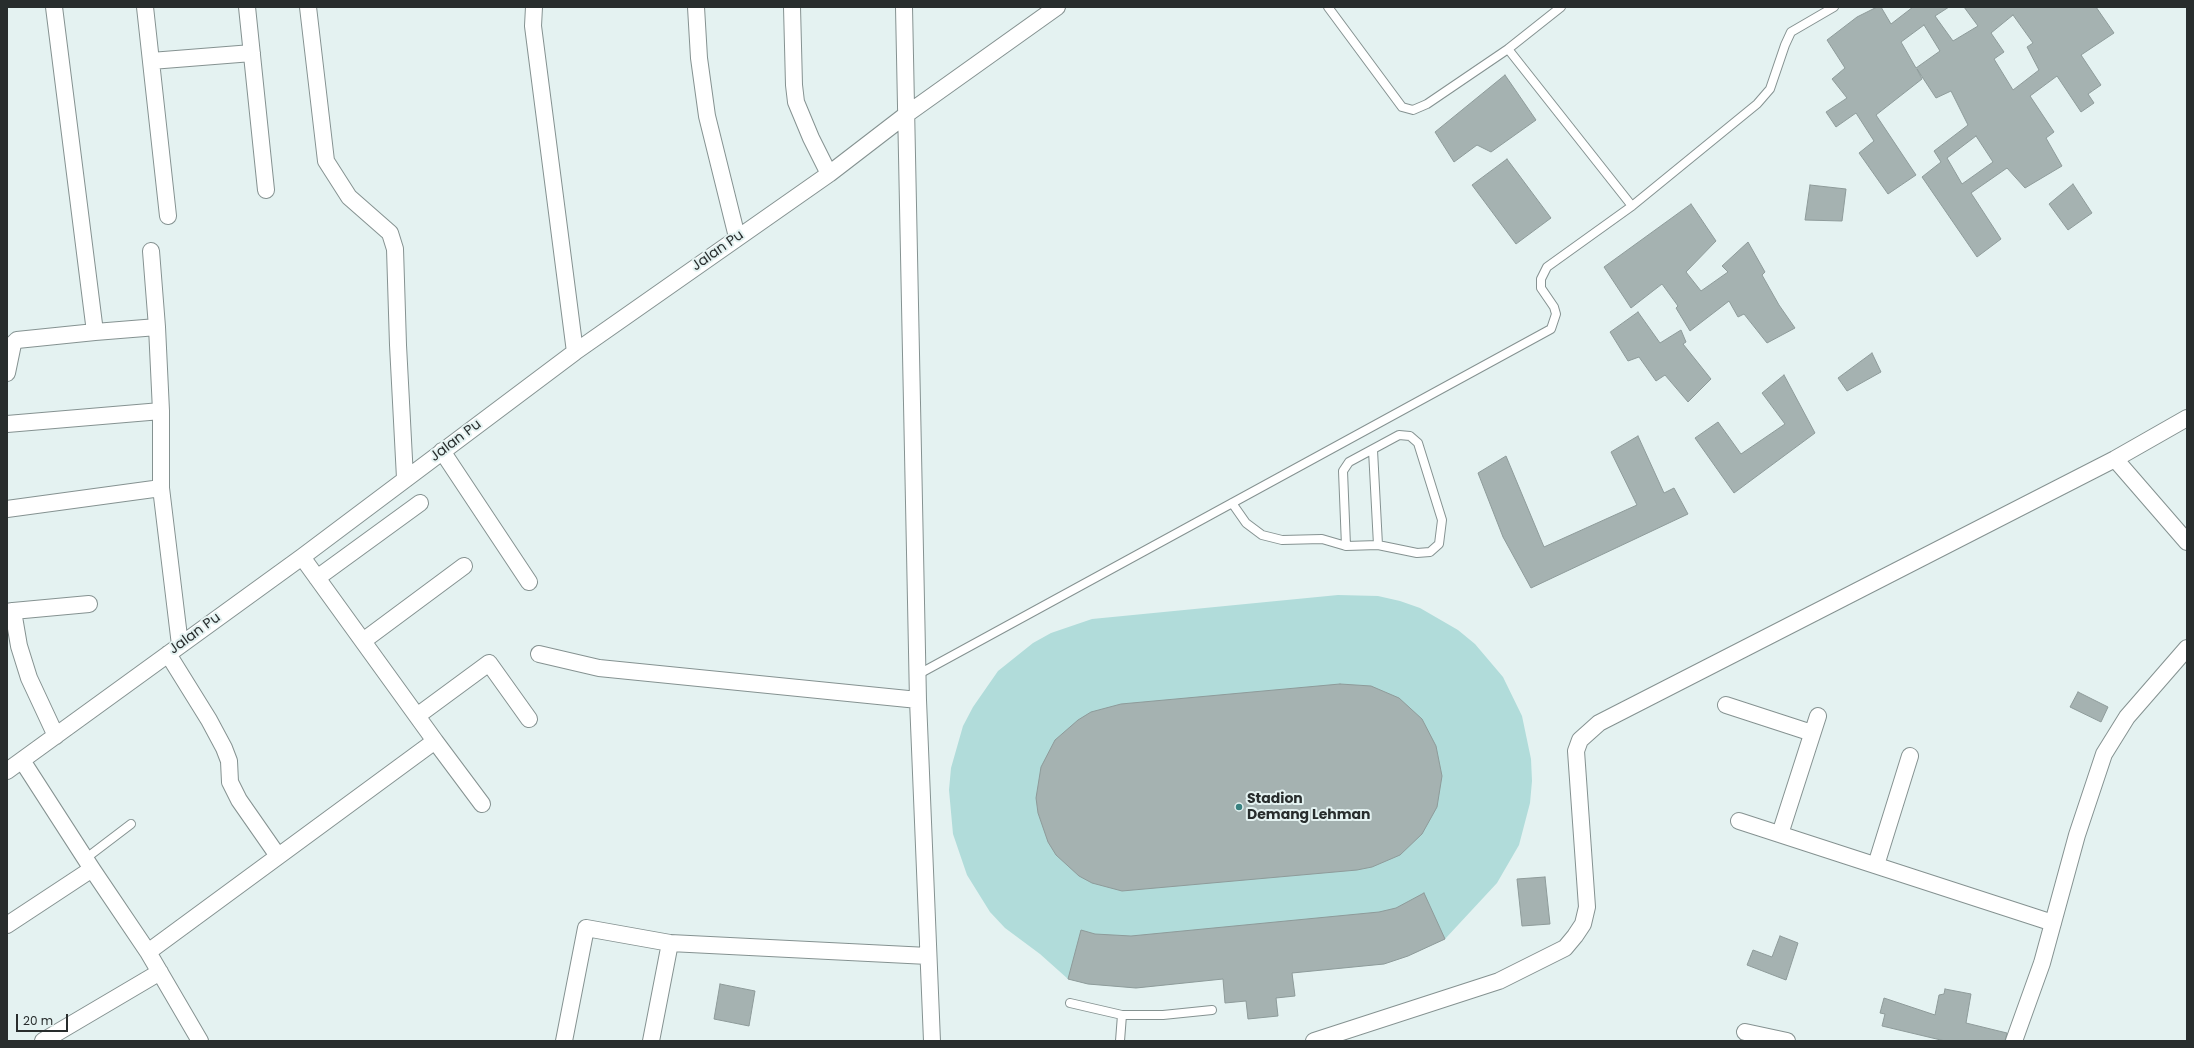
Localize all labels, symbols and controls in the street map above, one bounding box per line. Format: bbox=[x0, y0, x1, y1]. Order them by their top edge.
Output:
street label: Jalan Pu bbox=[689, 227, 747, 275]
street label: Jalan Pu bbox=[427, 416, 485, 466]
street label: Jalan Pu bbox=[166, 610, 224, 658]
place label: Stadion Demang Lehman bbox=[1247, 791, 1371, 824]
marker: Stadion Demang Lehman bbox=[1234, 802, 1244, 812]
scale bar bbox=[18, 1006, 70, 1032]
text: 20 m bbox=[23, 1012, 53, 1029]

